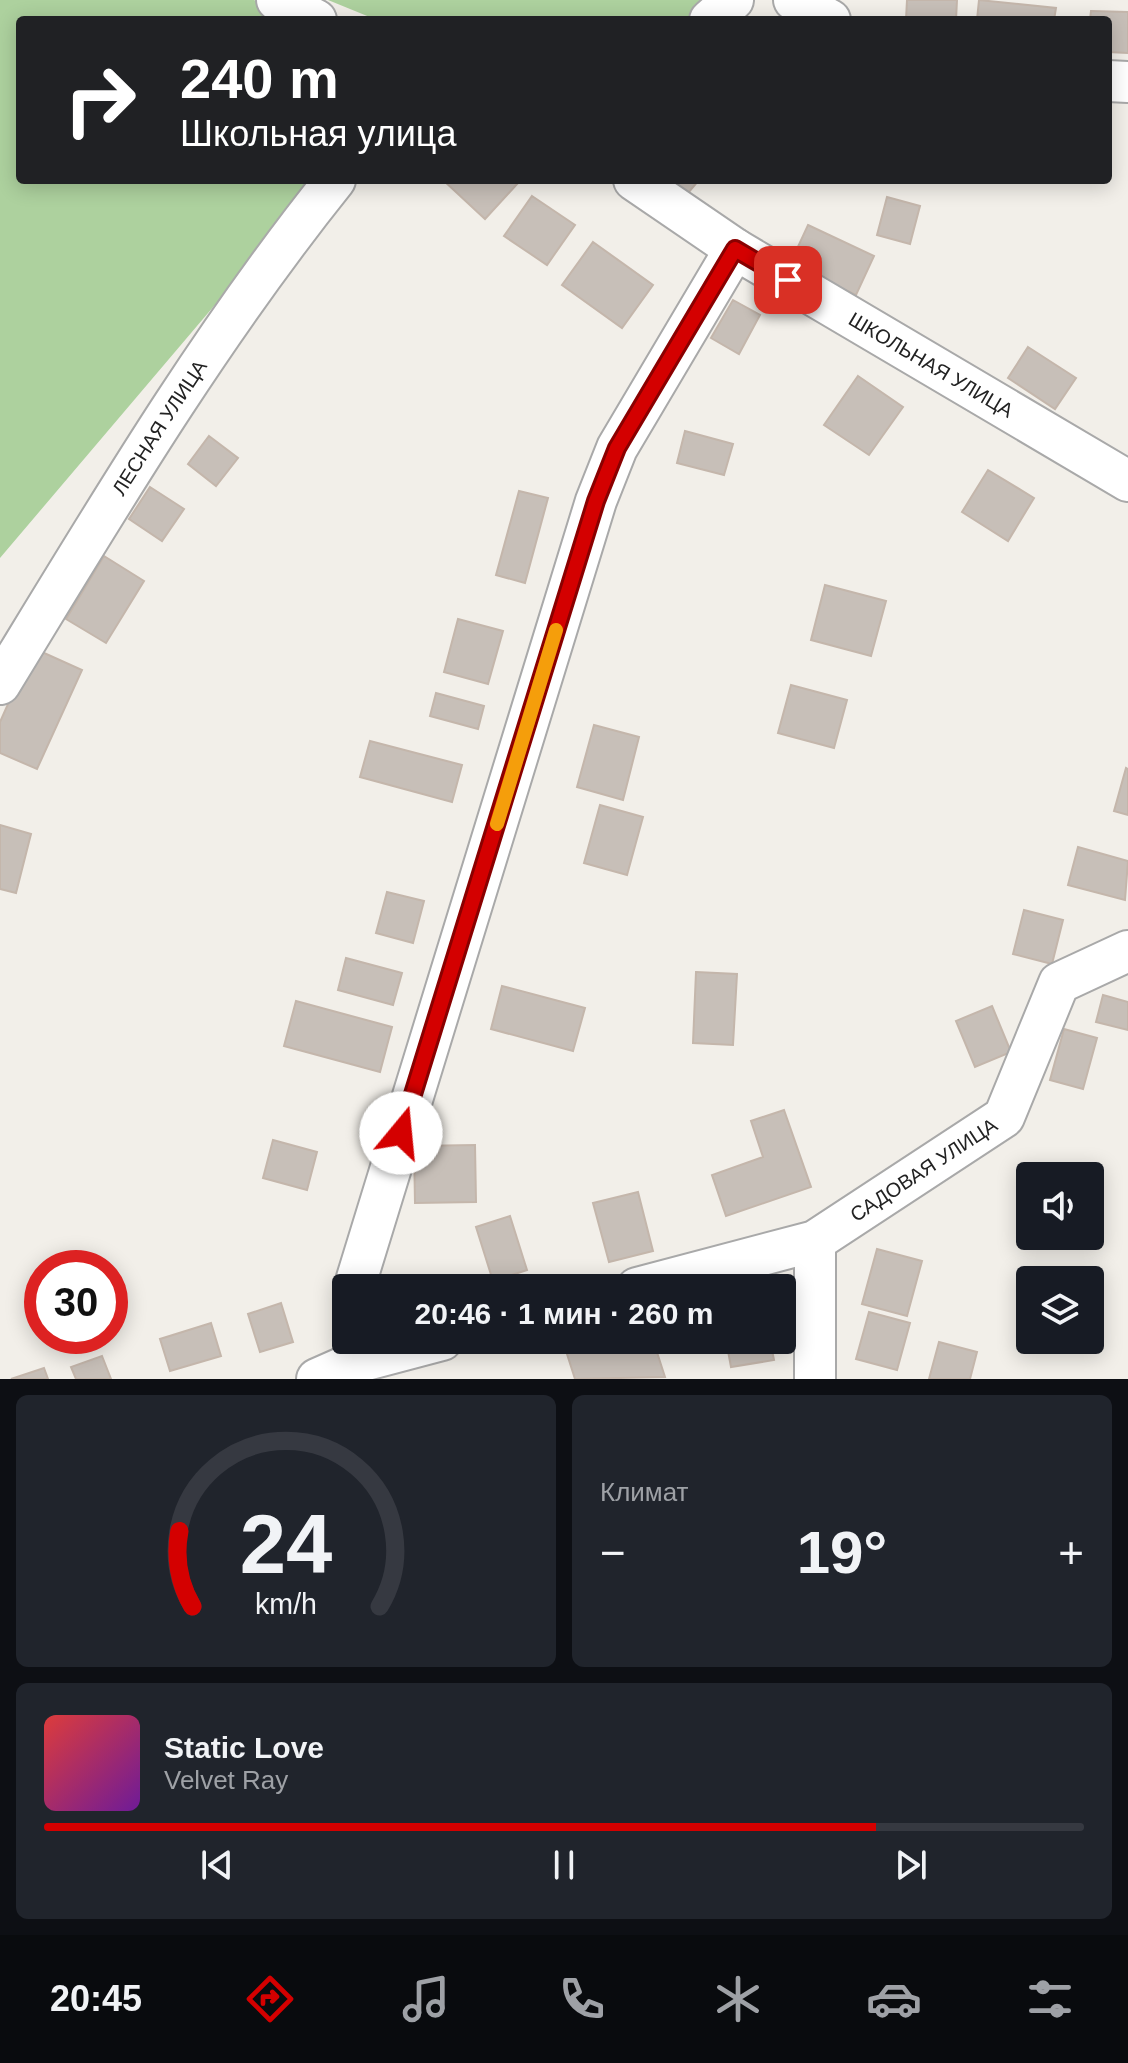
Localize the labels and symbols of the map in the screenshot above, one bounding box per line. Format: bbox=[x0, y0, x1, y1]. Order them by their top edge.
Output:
pin bbox=[754, 246, 822, 314]
street label: ШКОЛЬНАЯ УЛИЦА bbox=[845, 308, 1018, 422]
street label: ЛЕСНАЯ УЛИЦА bbox=[108, 355, 211, 499]
position arrow bbox=[359, 1091, 443, 1175]
street label: САДОВАЯ УЛИЦА bbox=[846, 1113, 1002, 1226]
speed limit sign: 30 bbox=[24, 1250, 128, 1354]

